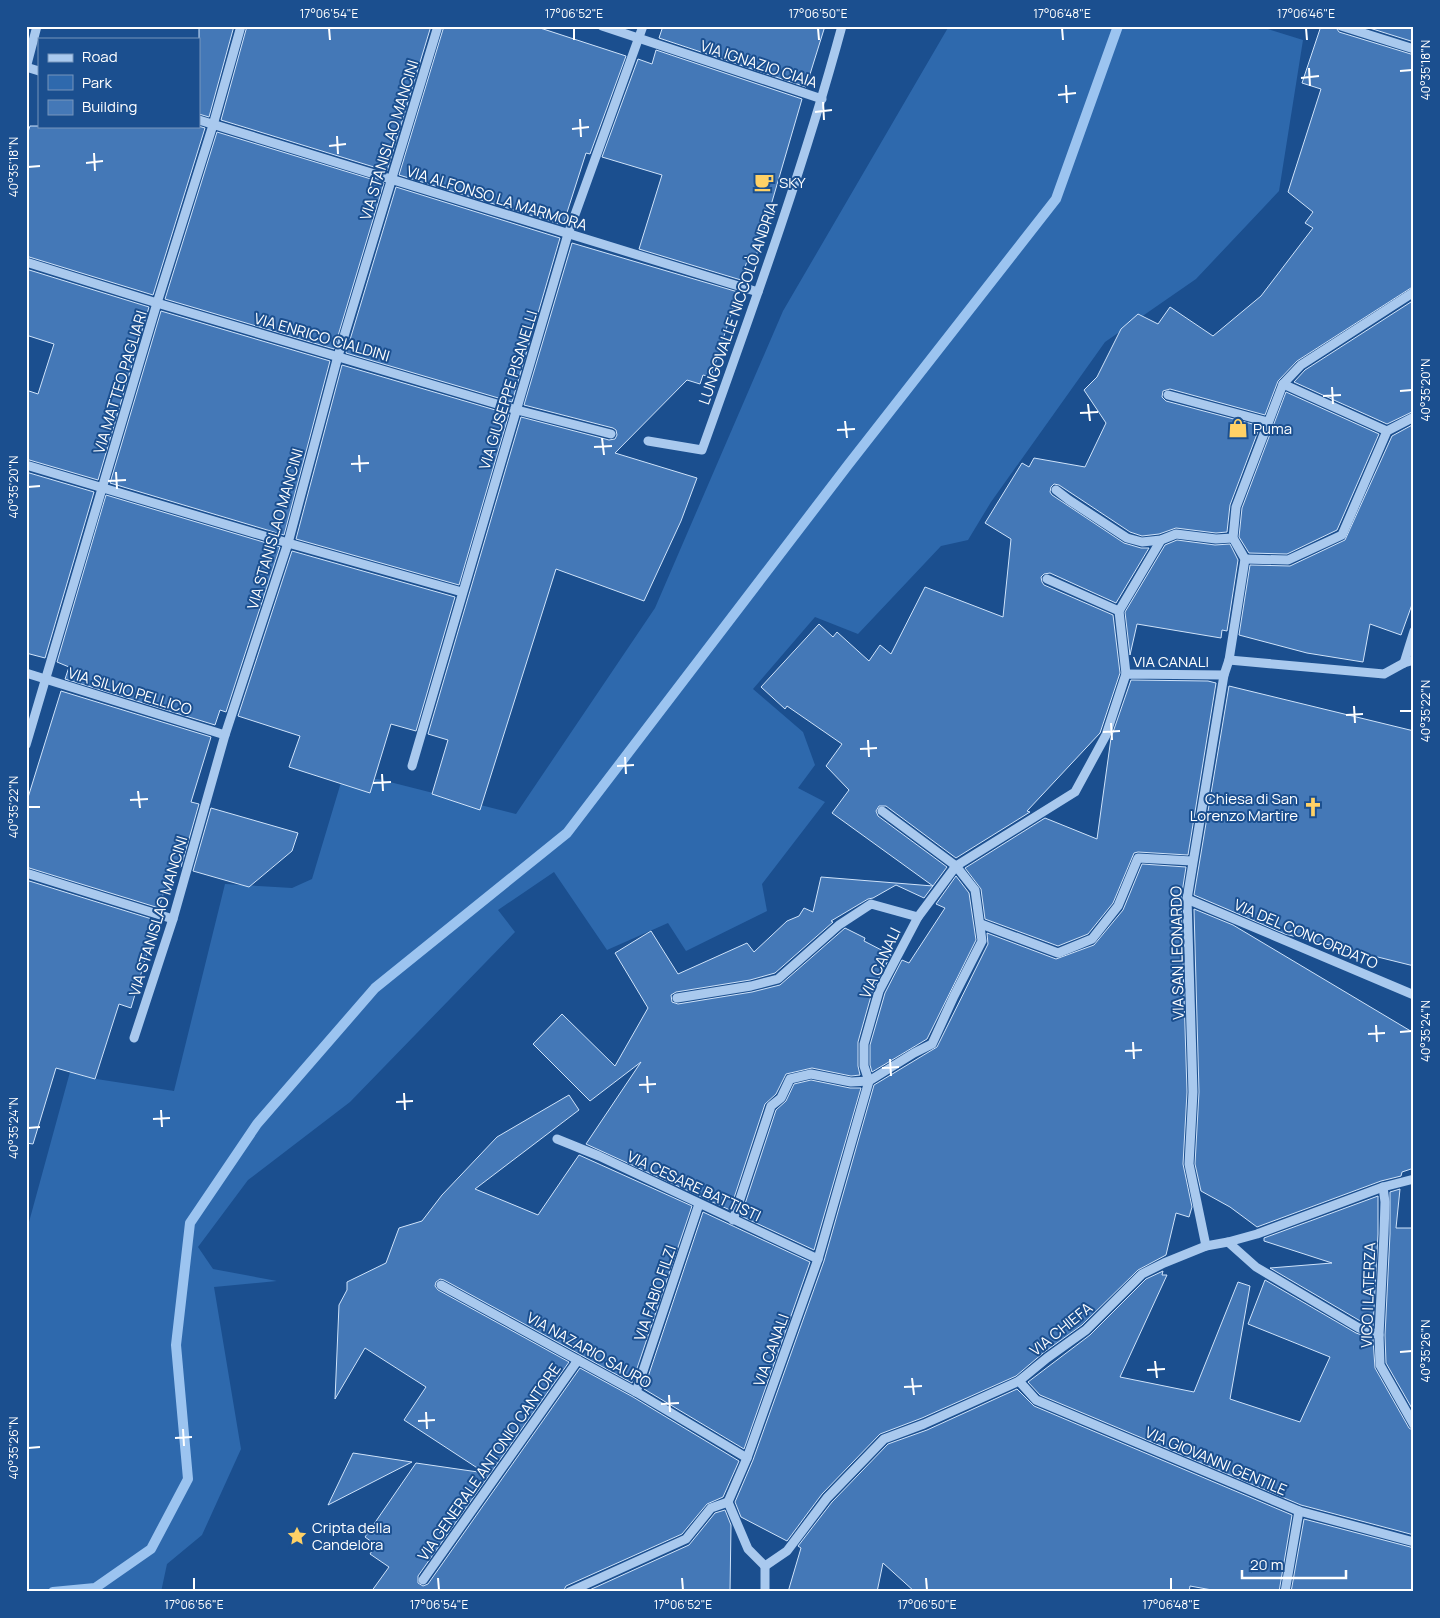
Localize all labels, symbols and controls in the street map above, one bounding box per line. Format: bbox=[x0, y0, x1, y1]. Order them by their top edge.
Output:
text: 17°06'54"E bbox=[300, 5, 358, 22]
text: 17°06'52"E bbox=[545, 5, 603, 22]
text: 17°06'50"E bbox=[788, 5, 848, 22]
text: 17°06'48"E bbox=[1033, 5, 1091, 22]
text: 17°06'46"E bbox=[1277, 5, 1335, 22]
street label: VIA IGNAZIO CIAIA bbox=[698, 35, 821, 93]
legend bbox=[38, 38, 200, 128]
text: 40°35'18"N bbox=[1417, 40, 1434, 100]
text: Road bbox=[82, 46, 118, 67]
street label: VIA STANISLAO MANCINI bbox=[355, 57, 423, 223]
text: Park bbox=[82, 72, 112, 93]
text: Building bbox=[82, 96, 137, 117]
text: 40°35'18"N bbox=[5, 137, 22, 197]
street label: VIA ALFONSO LA MARMORA bbox=[404, 160, 591, 236]
cafe icon: SKY bbox=[753, 171, 775, 193]
place label: SKY bbox=[779, 172, 806, 193]
street label: LUNGOVALLE NICCOLÒ ANDRIA bbox=[693, 198, 783, 407]
street label: VIA MATTEO PAGLIARI bbox=[88, 308, 152, 456]
street label: VIA ENRICO CIALDINI bbox=[252, 308, 392, 366]
street label: VIA GIUSEPPE PISANELLI bbox=[474, 308, 542, 472]
text: 40°35'20"N bbox=[1417, 358, 1434, 422]
shop icon: Puma bbox=[1227, 417, 1249, 439]
place label: Puma bbox=[1253, 418, 1292, 439]
street label: VIA STANISLAO MANCINI bbox=[242, 446, 308, 612]
text: 40°35'20"N bbox=[5, 455, 22, 519]
street label: VIA CANALI bbox=[1133, 651, 1209, 672]
street label: VIA SILVIO PELLICO bbox=[65, 662, 195, 720]
text: 40°35'22"N bbox=[1417, 680, 1434, 742]
text: 40°35'22"N bbox=[5, 776, 22, 838]
place label: Chiesa di San Lorenzo Martire bbox=[1190, 788, 1298, 826]
church icon: Chiesa di San Lorenzo Martire bbox=[1302, 796, 1324, 818]
street label: VIA STANISLAO MANCINI bbox=[124, 833, 192, 999]
street label: VIA SAN LEONARDO bbox=[1165, 886, 1189, 1020]
street label: VIA DEL CONCORDATO bbox=[1231, 894, 1381, 974]
street label: VIA CANALI bbox=[854, 924, 906, 1002]
text: 40°35'24"N bbox=[1417, 1000, 1434, 1062]
text: 40°35'24"N bbox=[5, 1097, 22, 1159]
street label: VIA CESARE BATTISTI bbox=[624, 1146, 764, 1226]
street label: VICO I LATERZA bbox=[1356, 1241, 1380, 1348]
street label: VIA FABIO FILZI bbox=[629, 1242, 681, 1344]
street label: VIA CHIEFA bbox=[1025, 1297, 1097, 1361]
street label: VIA NAZARIO SAURO bbox=[523, 1307, 655, 1393]
street label: VIA CANALI bbox=[748, 1311, 794, 1389]
text: 40°35'26"N bbox=[1417, 1319, 1434, 1383]
street label: VIA GENERALE ANTONIO CANTORE bbox=[413, 1359, 565, 1565]
text: 40°35'26"N bbox=[5, 1416, 22, 1480]
street label: VIA GIOVANNI GENTILE bbox=[1142, 1422, 1290, 1500]
place label: Cripta della Candelora bbox=[312, 1517, 391, 1555]
place icon: Cripta della Candelora bbox=[286, 1525, 308, 1547]
scale bar bbox=[1242, 1548, 1346, 1580]
text: 20 m bbox=[1250, 1554, 1283, 1575]
text: 17°06'56"E bbox=[164, 1596, 224, 1613]
text: 17°06'54"E bbox=[410, 1596, 468, 1613]
text: 17°06'52"E bbox=[654, 1596, 712, 1613]
text: 17°06'50"E bbox=[897, 1596, 957, 1613]
text: 17°06'48"E bbox=[1142, 1596, 1200, 1613]

